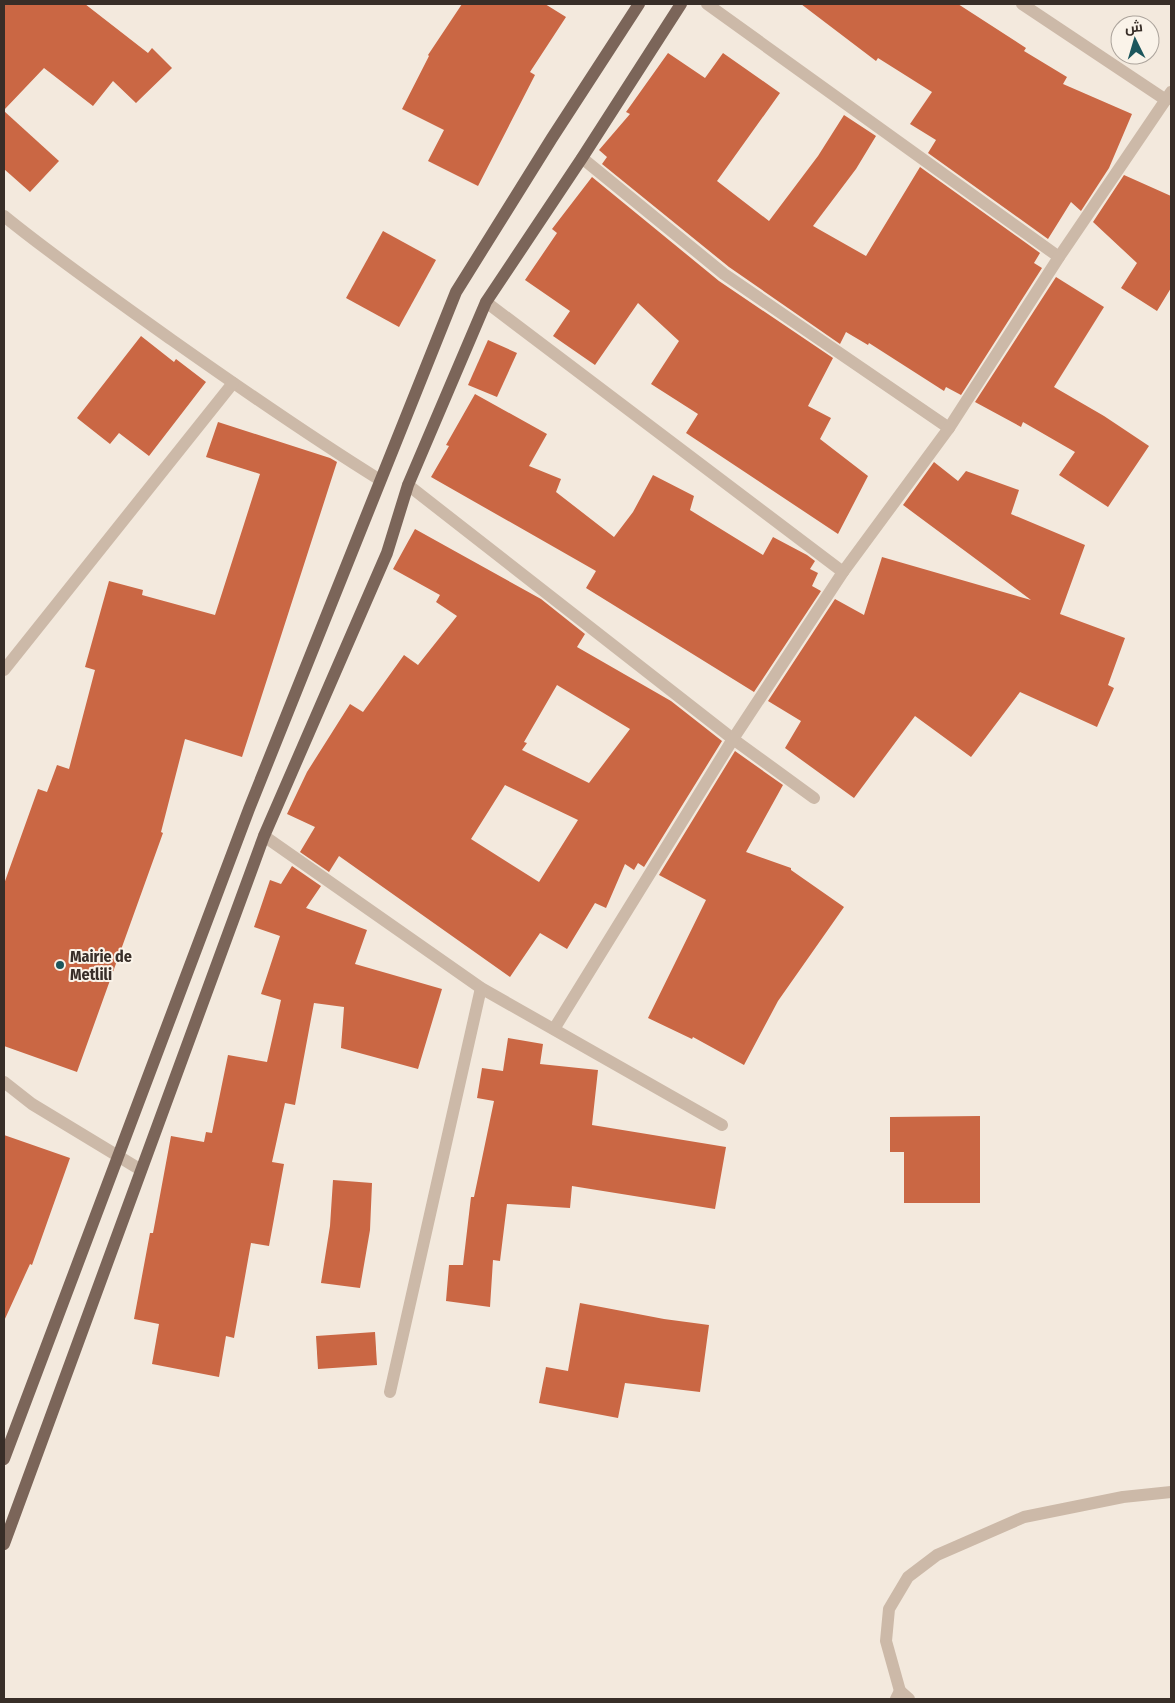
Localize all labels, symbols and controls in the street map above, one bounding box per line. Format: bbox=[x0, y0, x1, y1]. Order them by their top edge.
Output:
north arrow bbox=[1110, 15, 1160, 65]
text: ش bbox=[1124, 18, 1144, 37]
place label: Mairie de Metlili bbox=[70, 947, 132, 984]
marker: Mairie de Metlili bbox=[54, 959, 66, 971]

